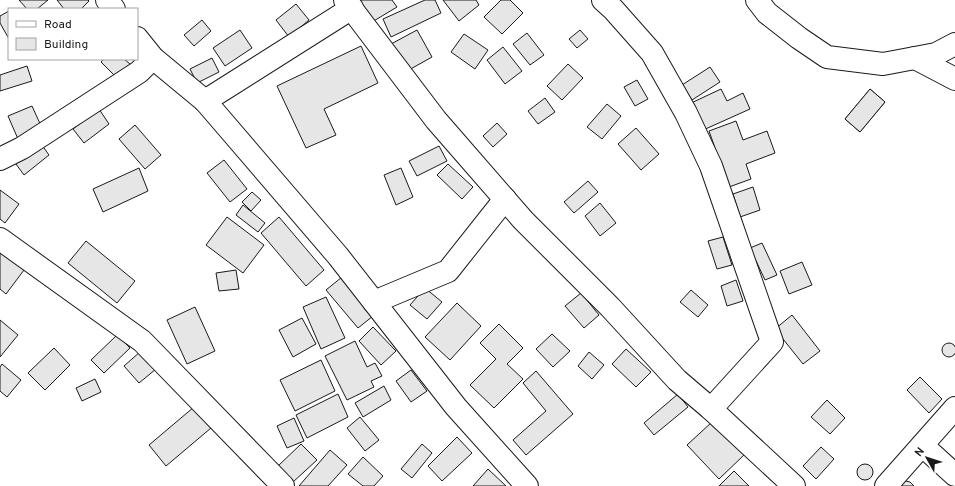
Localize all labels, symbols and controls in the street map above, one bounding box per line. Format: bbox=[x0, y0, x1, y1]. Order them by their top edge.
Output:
legend bbox=[8, 8, 138, 60]
text: Road bbox=[44, 17, 72, 33]
text: Building bbox=[44, 37, 88, 53]
north arrow bbox=[907, 438, 947, 478]
text: N bbox=[912, 445, 928, 460]

